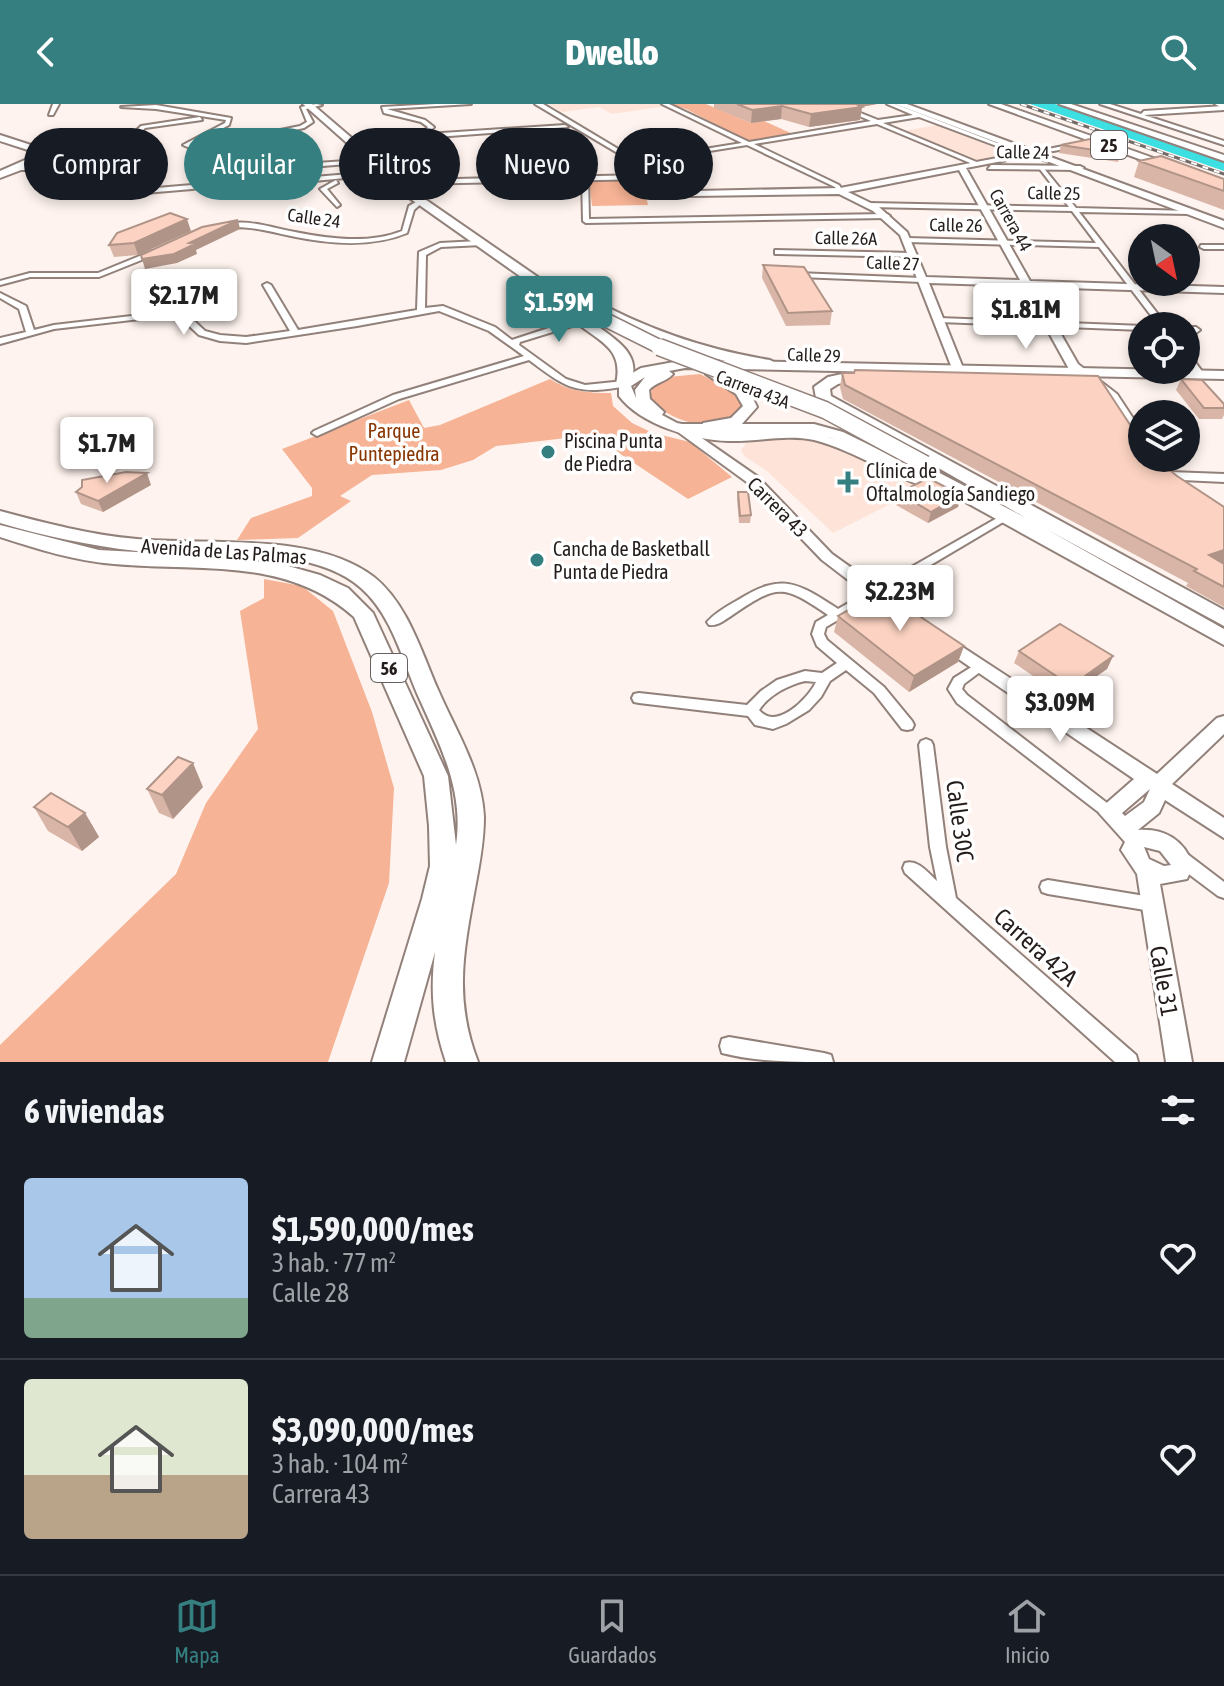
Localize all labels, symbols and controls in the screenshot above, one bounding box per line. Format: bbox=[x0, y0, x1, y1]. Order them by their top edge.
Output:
icon: back bbox=[24, 30, 68, 74]
icon: search bbox=[1156, 30, 1200, 74]
text: Dwello bbox=[565, 31, 659, 73]
chip: Comprar bbox=[24, 128, 168, 200]
chip: Alquilar bbox=[184, 128, 323, 200]
chip: Filtros bbox=[339, 128, 460, 200]
chip: Nuevo bbox=[476, 128, 598, 200]
chip: Piso bbox=[614, 128, 713, 200]
road number: 25 bbox=[1091, 131, 1127, 159]
street label: Calle 24 bbox=[996, 141, 1050, 163]
street label: Calle 25 bbox=[1027, 182, 1081, 204]
street label: Carrera 44 bbox=[985, 185, 1037, 255]
street label: Calle 24 bbox=[286, 204, 342, 232]
street label: Calle 26 bbox=[929, 214, 983, 236]
north arrow bbox=[1128, 224, 1200, 296]
map controls bbox=[1128, 224, 1200, 472]
street label: Calle 26A bbox=[815, 227, 877, 249]
street label: Calle 27 bbox=[866, 252, 920, 274]
pin: $2.17M bbox=[119, 269, 249, 337]
pin: $1.59M bbox=[494, 276, 624, 344]
text: $2.17M bbox=[149, 280, 219, 310]
pin: $1.81M bbox=[961, 283, 1091, 351]
text: $1.59M bbox=[524, 287, 594, 317]
text: $1.81M bbox=[991, 294, 1061, 324]
button: locate bbox=[1128, 312, 1200, 384]
street label: Calle 29 bbox=[787, 344, 841, 366]
street label: Carrera 43A bbox=[713, 365, 793, 413]
button: layers bbox=[1128, 400, 1200, 472]
pin: $1.7M bbox=[51, 417, 163, 485]
park label: Parque Puntepiedra bbox=[348, 419, 440, 465]
text: $1.7M bbox=[78, 428, 136, 458]
place label: Piscina Punta de Piedra bbox=[564, 429, 663, 475]
marker: Piscina Punta de Piedra bbox=[539, 443, 557, 461]
place label: Clínica de Oftalmología Sandiego bbox=[866, 459, 1035, 505]
marker: Clínica de Oftalmología Sandiego bbox=[837, 471, 859, 493]
street label: Carrera 43 bbox=[743, 472, 813, 542]
street label: Avenida de Las Palmas bbox=[141, 534, 307, 568]
place label: Cancha de Basketball Punta de Piedra bbox=[553, 537, 711, 583]
marker: Cancha de Basketball Punta de Piedra bbox=[528, 551, 546, 569]
pin: $2.23M bbox=[835, 565, 965, 633]
text: $2.23M bbox=[865, 576, 935, 606]
road number: 56 bbox=[371, 654, 407, 682]
pin: $3.09M bbox=[995, 676, 1125, 744]
text: $3.09M bbox=[1025, 687, 1095, 717]
street label: Calle 30C bbox=[941, 779, 979, 864]
street label: Carrera 42A bbox=[989, 903, 1083, 991]
street label: Calle 31 bbox=[1145, 944, 1183, 1018]
icon: filters bbox=[1156, 1088, 1200, 1132]
text: 6 viviendas bbox=[24, 1091, 164, 1130]
text: $1,590,000/mes bbox=[272, 1209, 474, 1248]
icon: home bbox=[88, 1210, 184, 1306]
icon: heart bbox=[1156, 1236, 1200, 1280]
text: 3 hab. · 77 m² bbox=[272, 1248, 396, 1278]
text: Calle 28 bbox=[272, 1278, 349, 1308]
text: $3,090,000/mes bbox=[272, 1410, 474, 1449]
icon: home bbox=[88, 1411, 184, 1507]
icon: heart bbox=[1156, 1437, 1200, 1481]
text: 3 hab. · 104 m² bbox=[272, 1449, 408, 1479]
text: Carrera 43 bbox=[272, 1479, 370, 1509]
tab: Mapa bbox=[174, 1594, 220, 1668]
tab: Guardados bbox=[568, 1594, 656, 1668]
tab: Inicio bbox=[1005, 1594, 1050, 1668]

